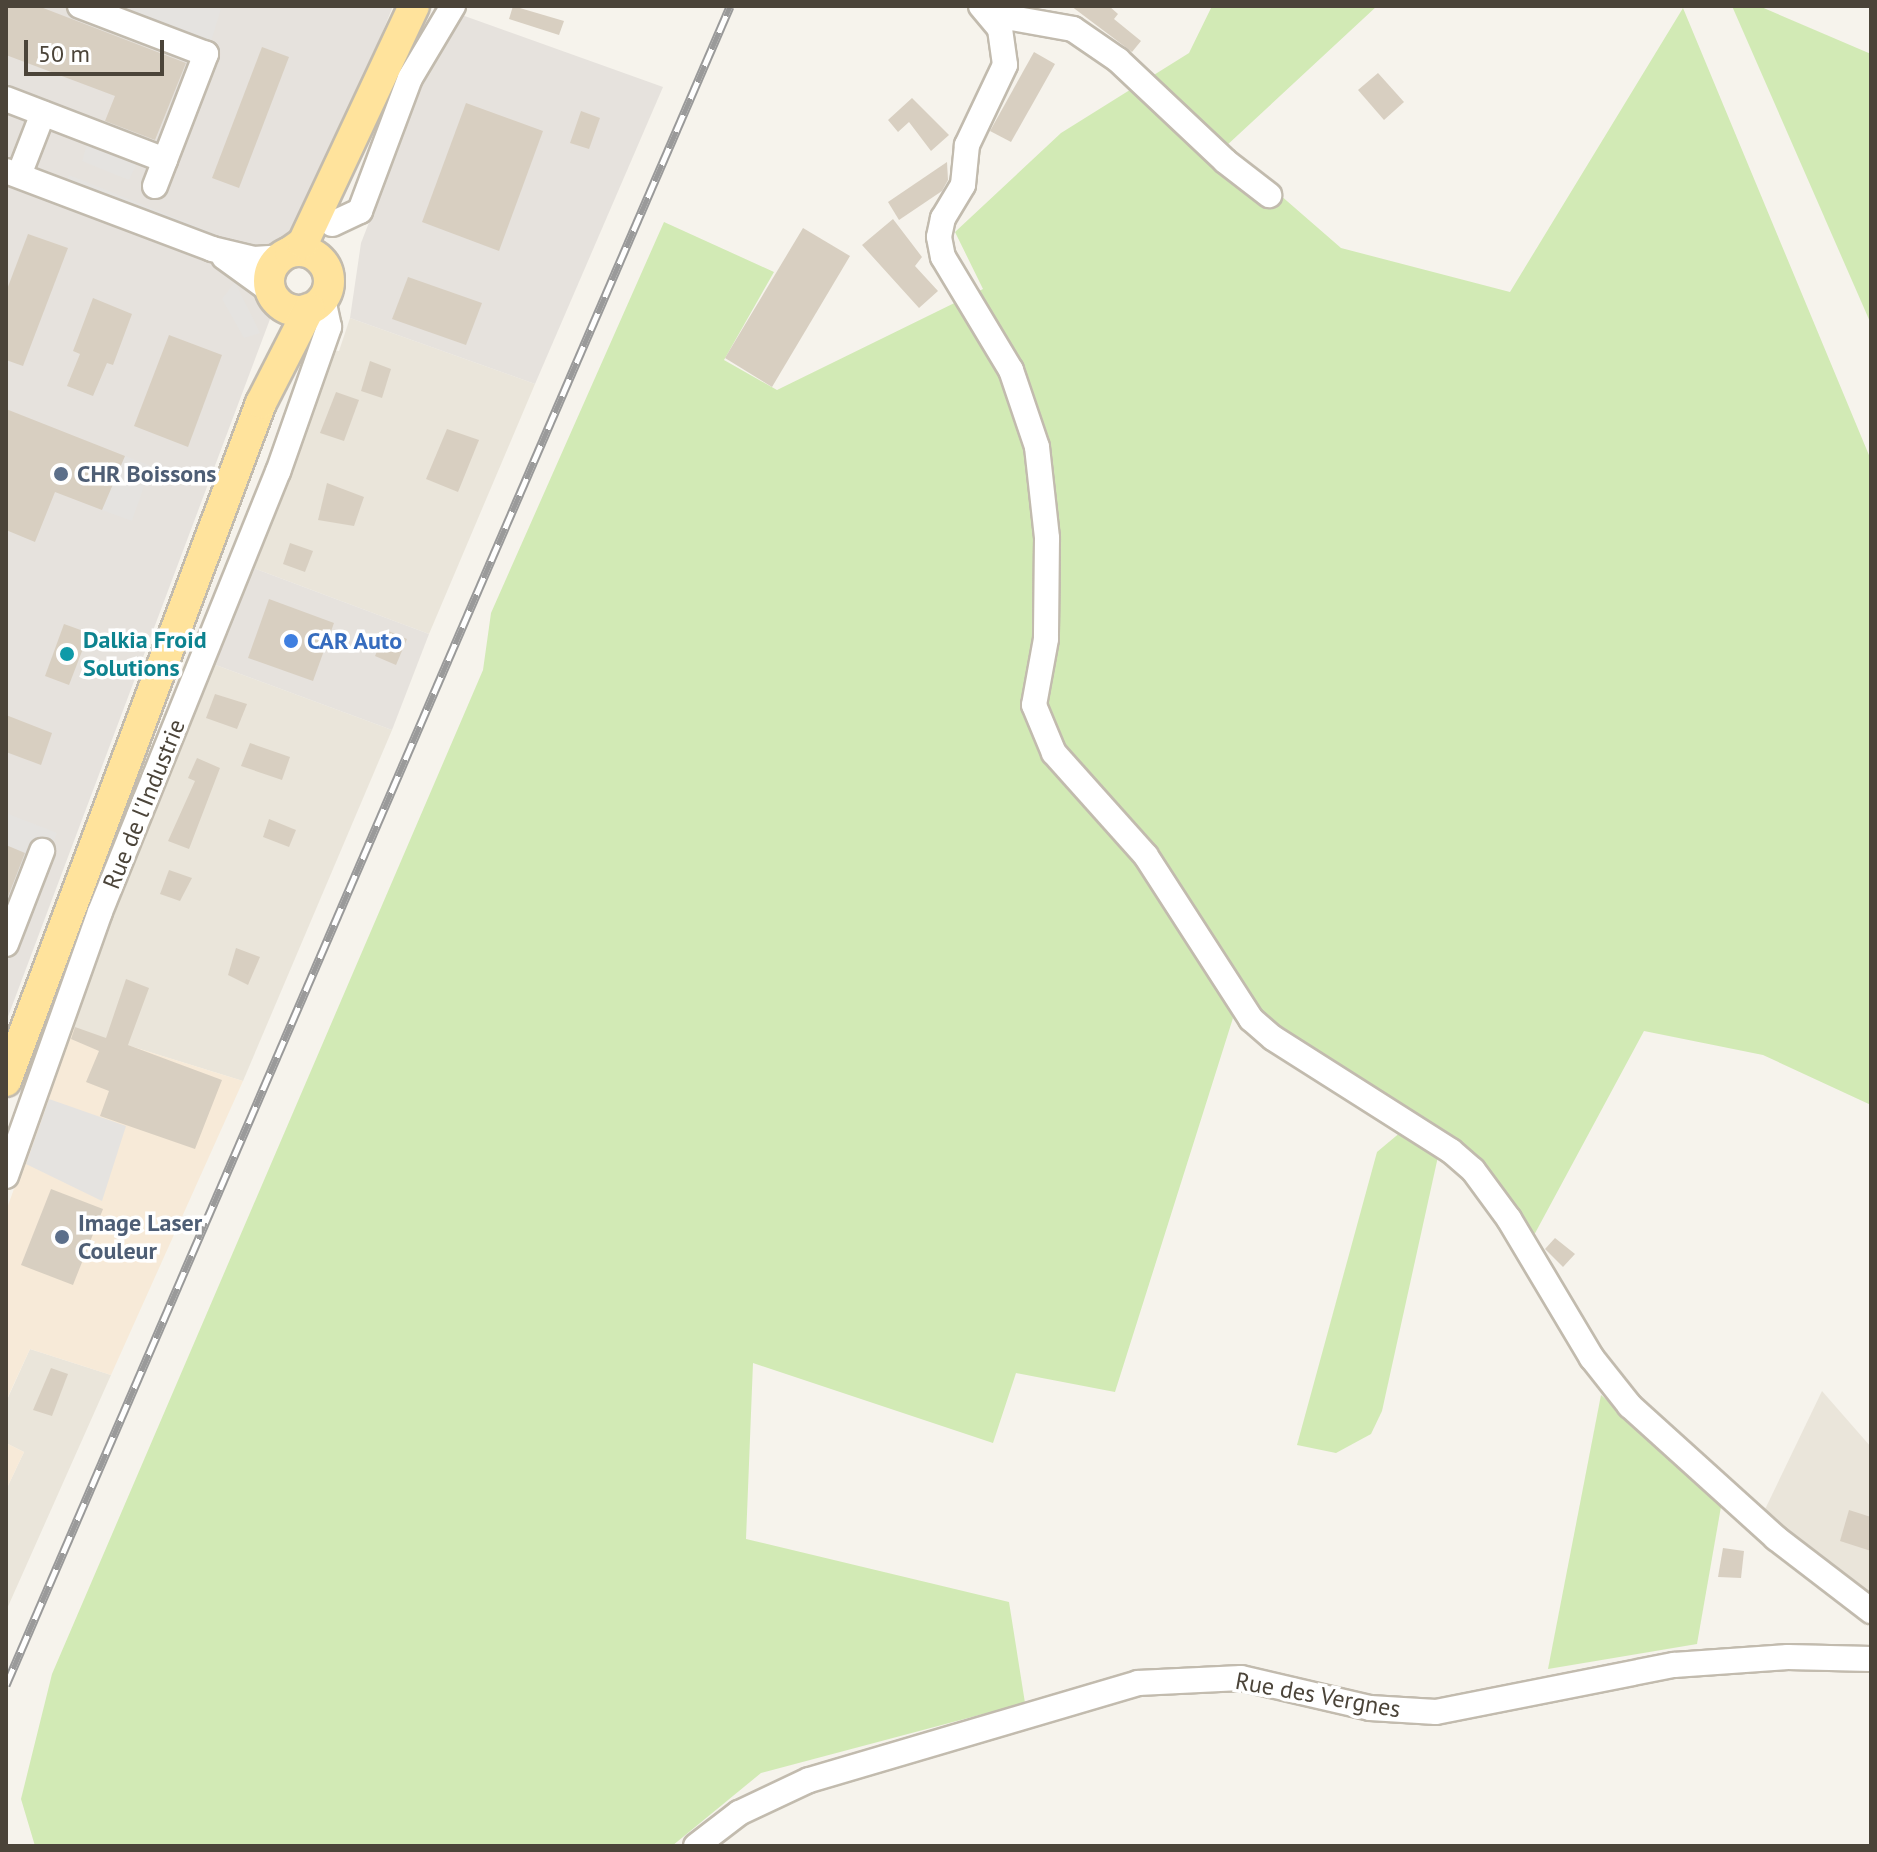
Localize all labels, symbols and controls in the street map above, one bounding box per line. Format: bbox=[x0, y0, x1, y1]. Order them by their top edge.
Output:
scale bar bbox=[28, 24, 168, 74]
text: 50 m bbox=[38, 38, 90, 69]
place label: CHR Boissons bbox=[77, 460, 216, 488]
marker: CHR Boissons bbox=[52, 465, 70, 483]
place label: Dalkia Froid Solutions bbox=[83, 626, 207, 682]
place label: CAR Auto bbox=[307, 627, 403, 655]
marker: CAR Auto bbox=[282, 632, 300, 650]
marker: Dalkia Froid Solutions bbox=[58, 645, 76, 663]
street label: Rue de l'Industrie bbox=[97, 715, 191, 893]
place label: Image Laser Couleur bbox=[78, 1209, 202, 1265]
marker: Image Laser Couleur bbox=[53, 1228, 71, 1246]
street label: Rue des Vergnes bbox=[1233, 1666, 1403, 1724]

